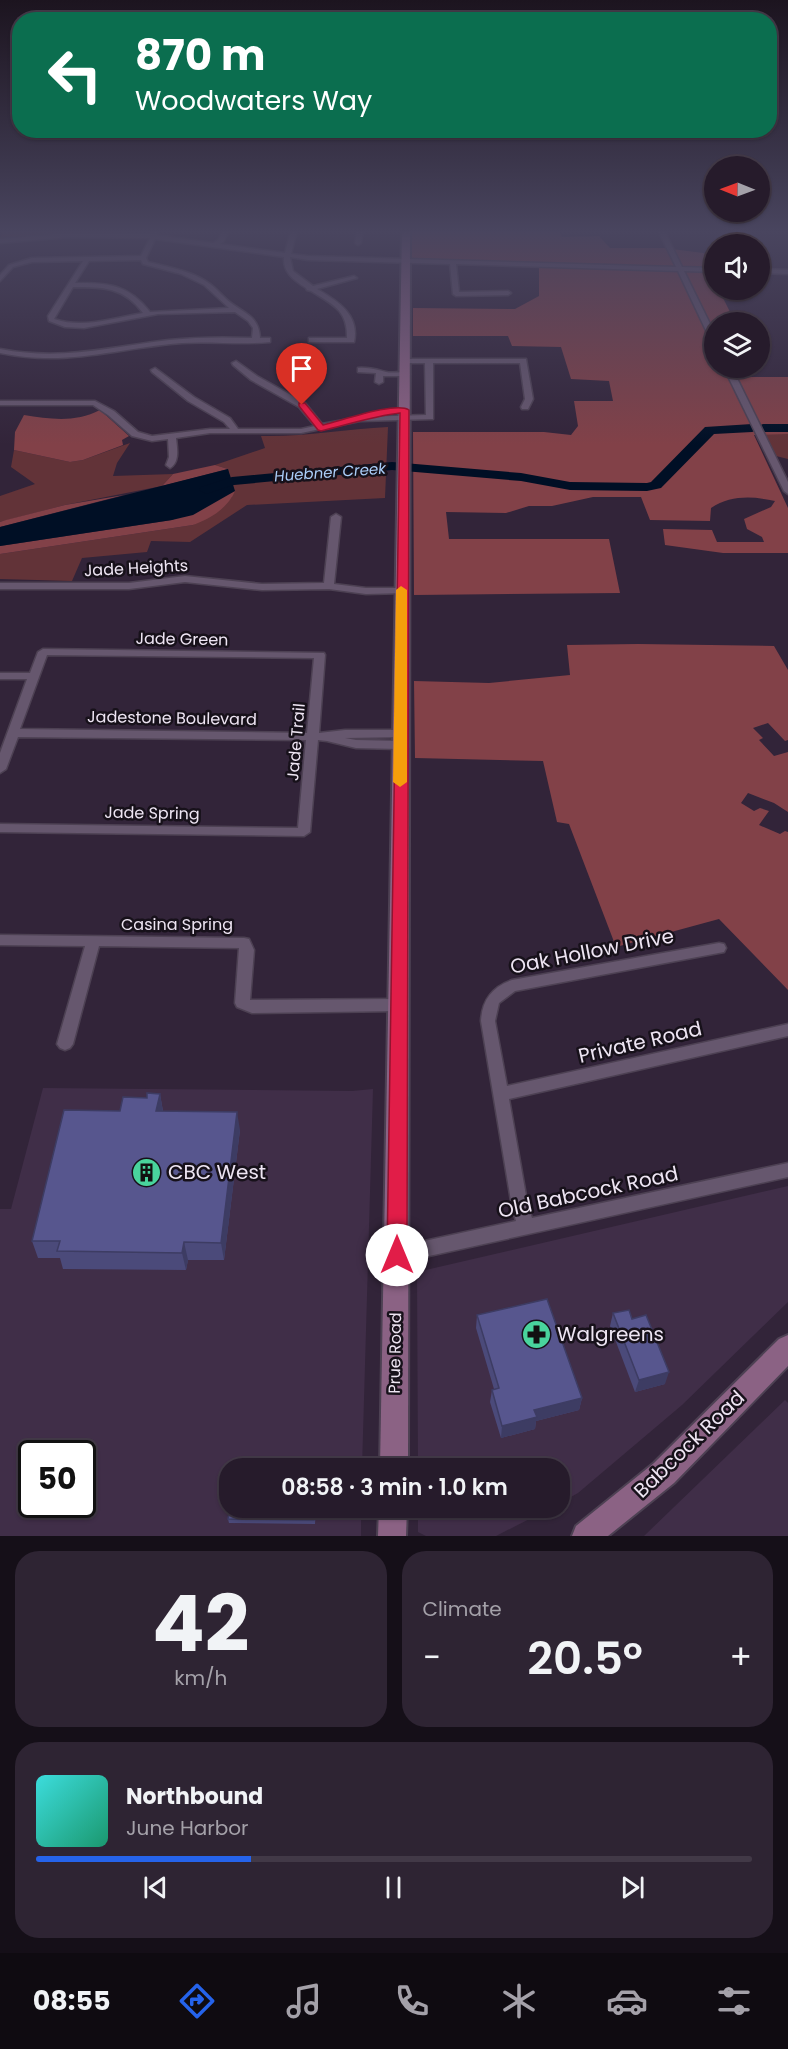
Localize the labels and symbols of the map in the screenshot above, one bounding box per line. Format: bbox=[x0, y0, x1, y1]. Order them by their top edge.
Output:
north arrow bbox=[704, 156, 770, 222]
pin bbox=[276, 343, 327, 405]
water label: Huebner Creek bbox=[273, 458, 388, 486]
street label: Jade Heights bbox=[83, 554, 189, 582]
street label: Jade Green bbox=[135, 627, 229, 651]
street label: Jade Trail bbox=[281, 702, 311, 782]
street label: Jadestone Boulevard bbox=[87, 705, 257, 731]
street label: Jade Spring bbox=[104, 801, 200, 825]
street label: Casina Spring bbox=[121, 913, 233, 936]
street label: Oak Hollow Drive bbox=[508, 921, 676, 981]
street label: Private Road bbox=[576, 1014, 704, 1070]
building icon: CBC West bbox=[131, 1156, 163, 1188]
place label: CBC West bbox=[168, 1158, 266, 1186]
street label: Old Babcock Road bbox=[495, 1159, 681, 1225]
position arrow bbox=[365, 1223, 429, 1287]
street label: Prue Road bbox=[383, 1312, 407, 1394]
pharmacy icon: Walgreens bbox=[520, 1318, 552, 1350]
place label: Walgreens bbox=[557, 1320, 664, 1348]
street label: Babcock Road bbox=[627, 1384, 751, 1504]
speed limit sign: 50 bbox=[18, 1440, 96, 1518]

